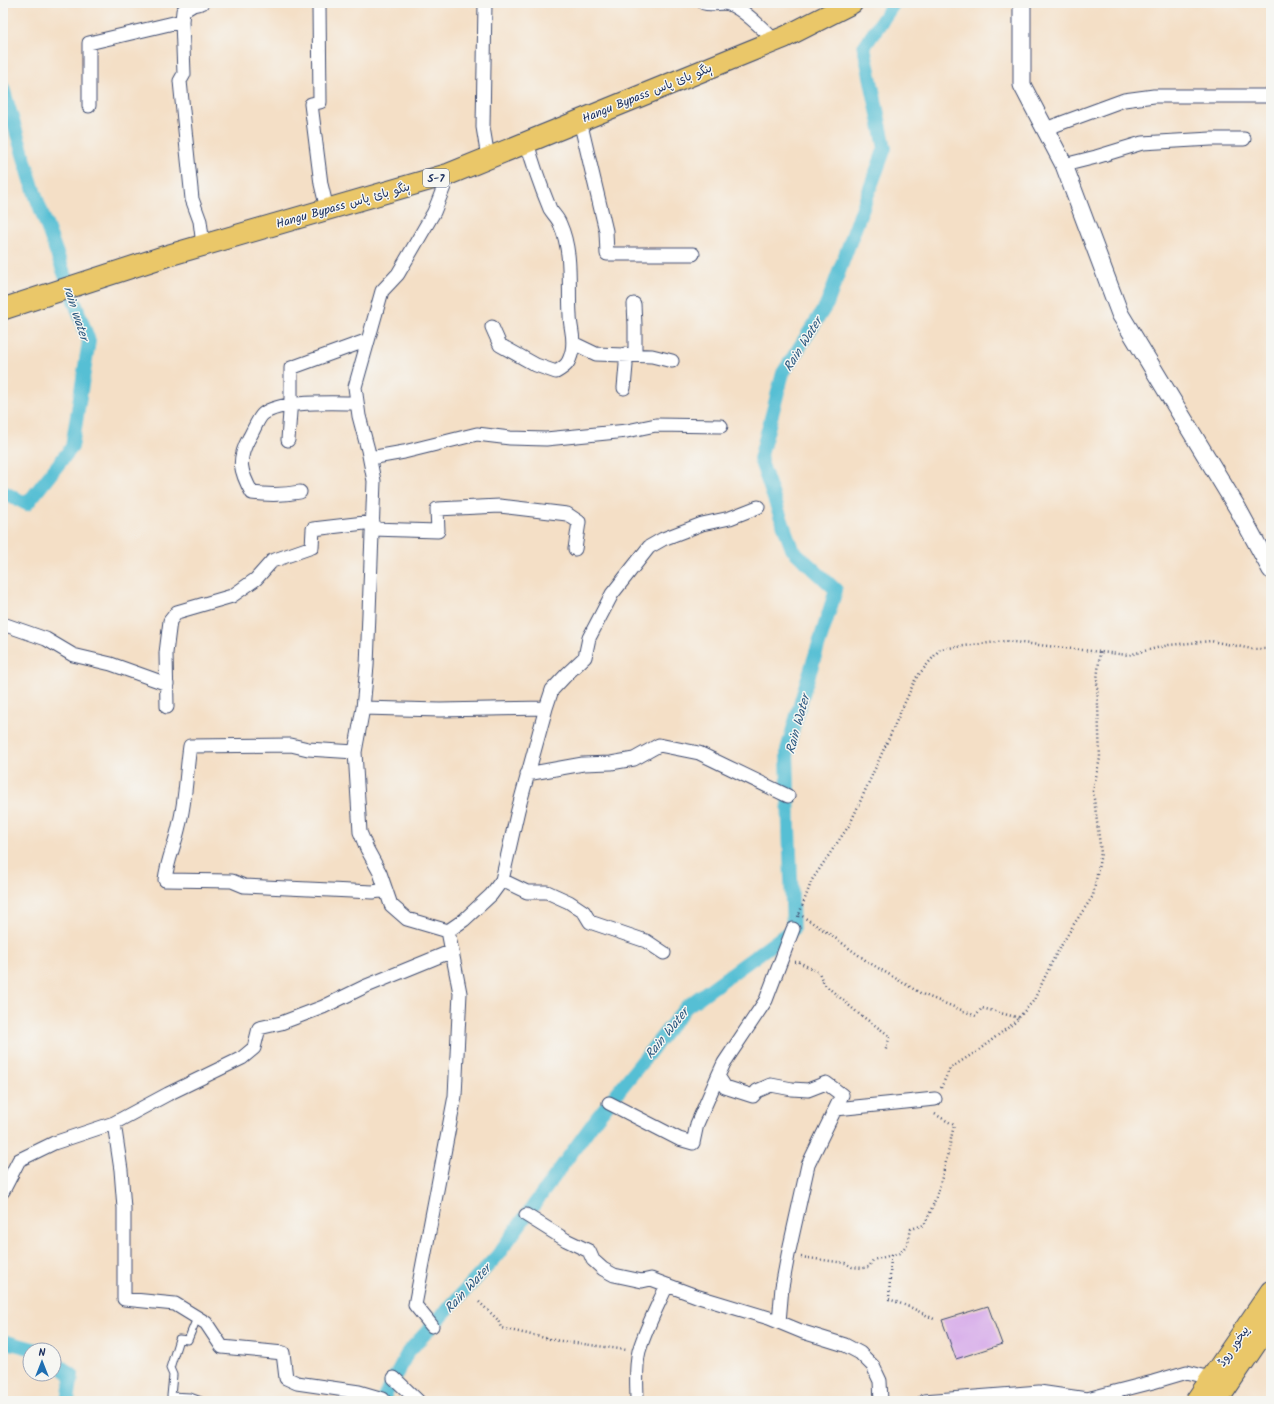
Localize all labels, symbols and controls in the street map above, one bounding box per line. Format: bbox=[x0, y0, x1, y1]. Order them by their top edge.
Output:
street label: Hangu Bypass ہنگو بائ پاس bbox=[579, 59, 715, 128]
road number: S-7 bbox=[423, 169, 449, 187]
street label: Hangu Bypass ہنگو بائ پاس bbox=[274, 177, 412, 234]
water label: rain water bbox=[57, 284, 95, 346]
water label: Rain Water bbox=[778, 311, 830, 376]
water label: Rain Water bbox=[780, 690, 817, 756]
water label: Rain Water bbox=[640, 1002, 696, 1064]
water label: Rain Water bbox=[440, 1258, 498, 1318]
street label: پیخور روڈ bbox=[1213, 1322, 1254, 1371]
north arrow bbox=[22, 1342, 62, 1382]
text: N bbox=[39, 1344, 46, 1362]

